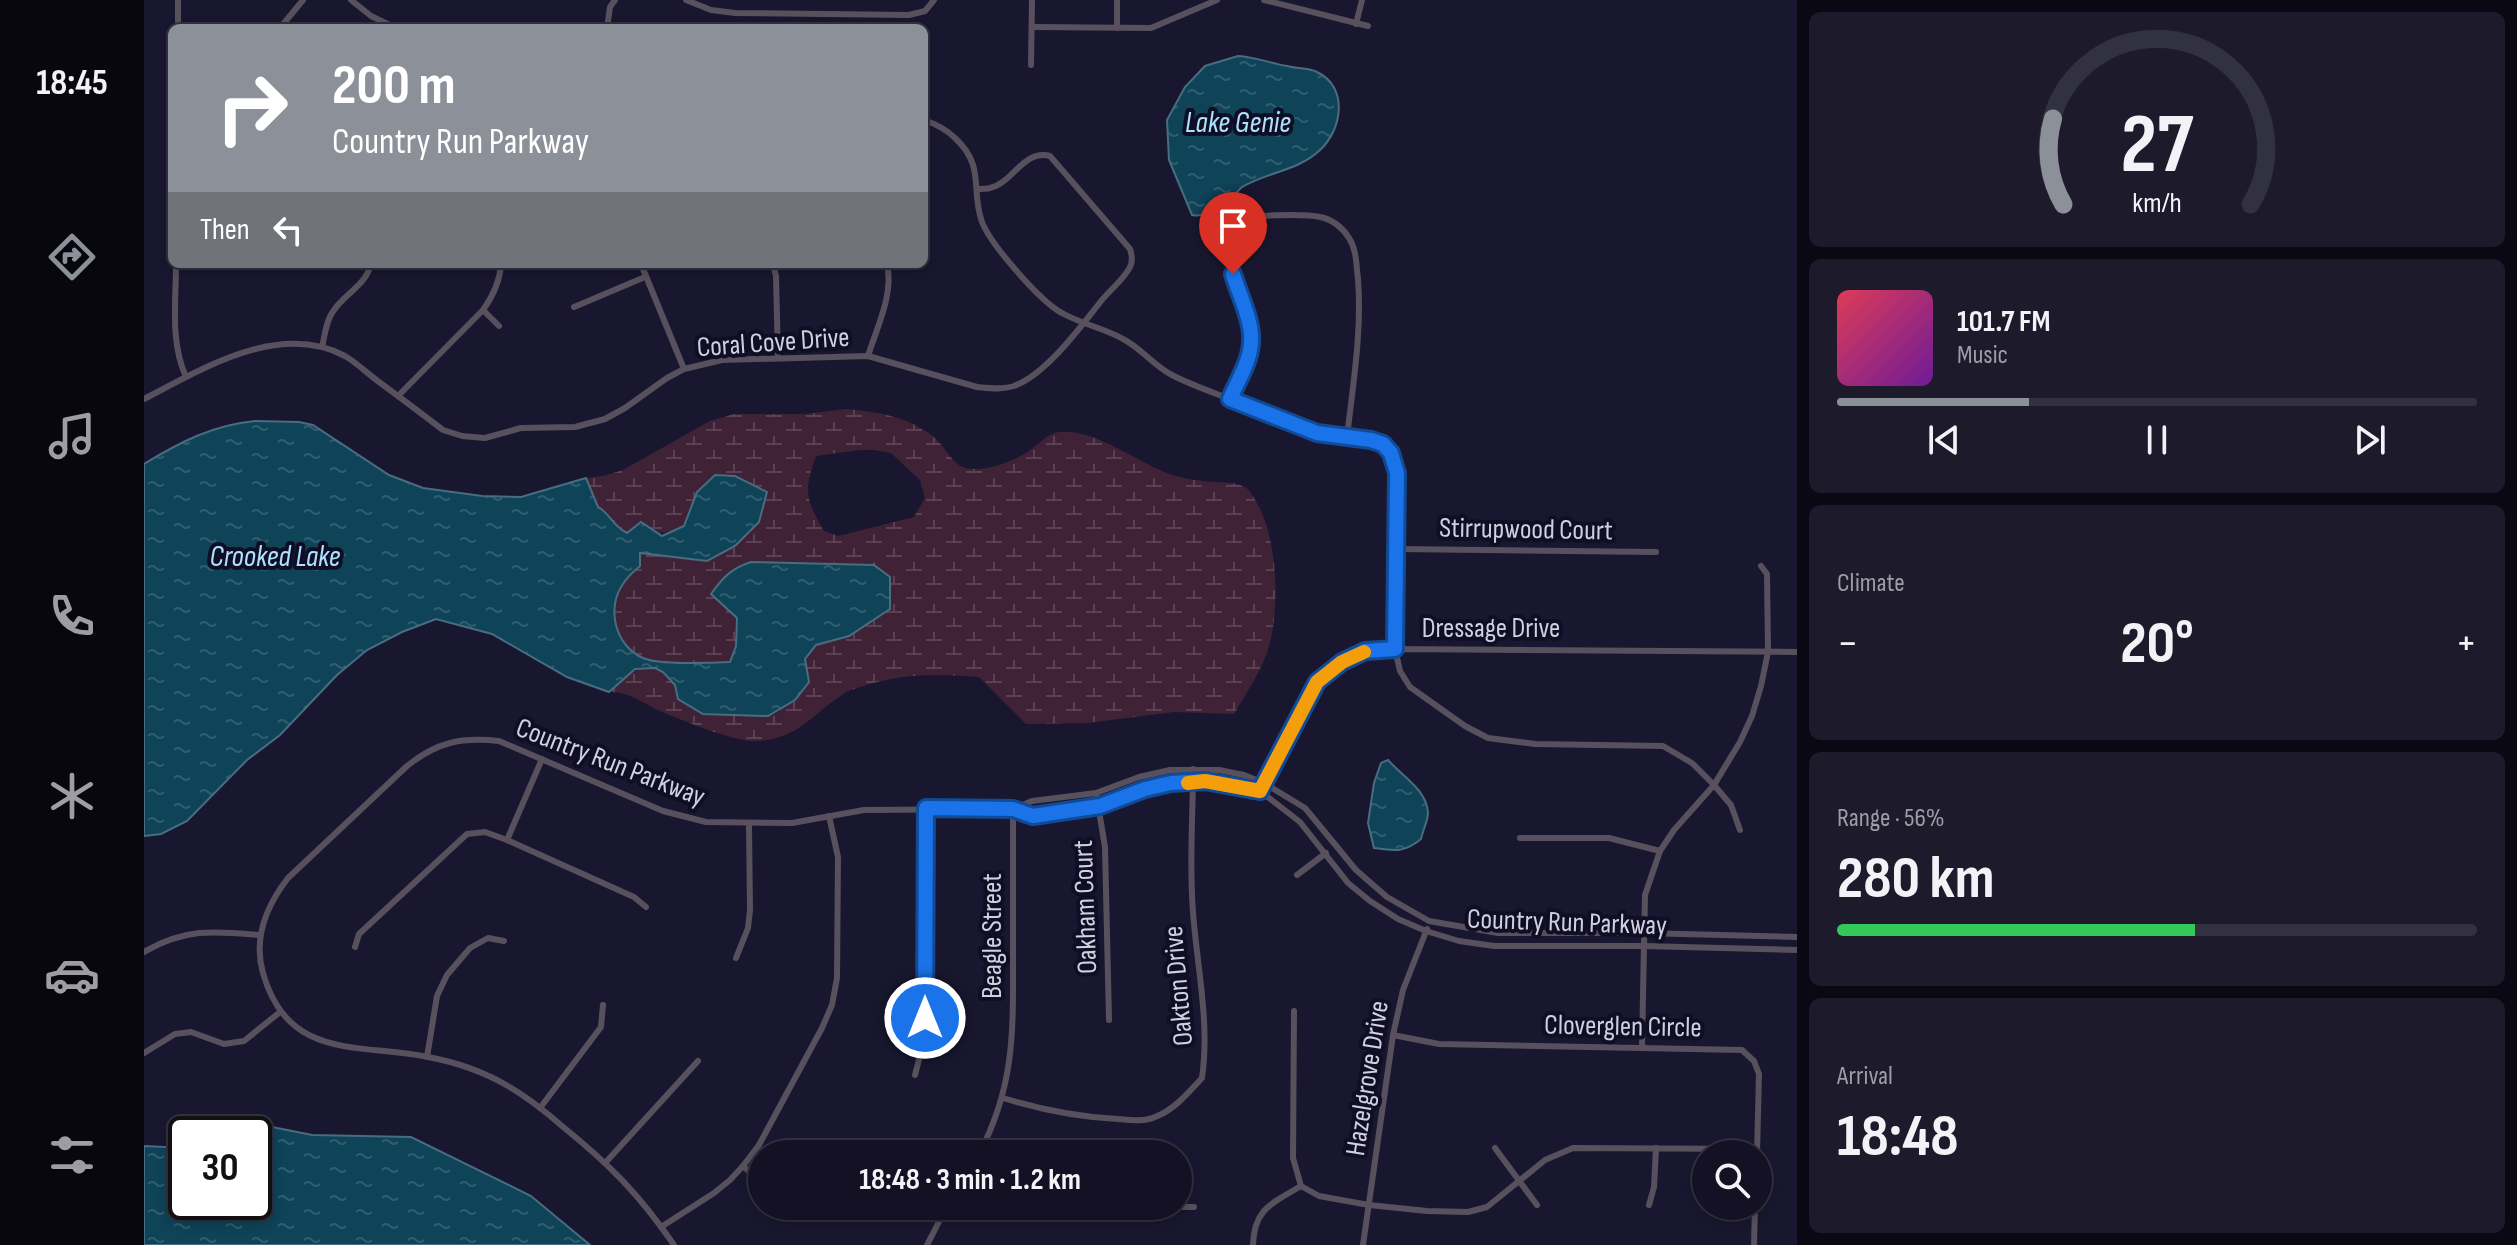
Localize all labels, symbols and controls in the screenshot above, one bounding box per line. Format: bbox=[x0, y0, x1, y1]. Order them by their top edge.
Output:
text: 200 m bbox=[332, 53, 456, 120]
icon: right bbox=[200, 56, 304, 160]
text: 18:45 bbox=[36, 62, 108, 105]
text: 27 bbox=[2121, 96, 2194, 196]
water label: Lake Genie bbox=[1185, 105, 1291, 141]
text: Country Run Parkway bbox=[332, 121, 589, 164]
text: km/h bbox=[2132, 186, 2182, 221]
pin bbox=[1199, 192, 1267, 274]
icon: arrive bbox=[1211, 204, 1255, 248]
icon: left bbox=[266, 208, 310, 252]
text: Then bbox=[200, 212, 250, 248]
icon: directions bbox=[44, 229, 100, 285]
text: 101.7 FM bbox=[1957, 304, 2051, 340]
street label: Coral Cove Drive bbox=[696, 321, 851, 364]
text: Music bbox=[1957, 340, 2008, 371]
icon: music bbox=[44, 408, 100, 464]
icon: previous bbox=[1922, 418, 1966, 462]
icon: pause bbox=[2135, 418, 2179, 462]
icon: next bbox=[2348, 418, 2392, 462]
street label: Stirrupwood Court bbox=[1439, 511, 1613, 548]
water label: Crooked Lake bbox=[209, 539, 341, 575]
text: Climate bbox=[1837, 568, 1905, 599]
icon: phone bbox=[44, 588, 100, 644]
text: 20° bbox=[2120, 608, 2194, 680]
street label: Dressage Drive bbox=[1422, 612, 1560, 645]
text: − bbox=[1837, 617, 1859, 670]
text: + bbox=[2455, 617, 2477, 670]
street label: Country Run Parkway bbox=[511, 711, 710, 814]
icon: climate bbox=[44, 768, 100, 824]
text: Range · 56% bbox=[1837, 803, 1945, 834]
street label: Oakham Court bbox=[1067, 840, 1104, 974]
text: 280 km bbox=[1837, 843, 1995, 915]
street label: Beagle Street bbox=[976, 873, 1009, 999]
street label: Country Run Parkway bbox=[1467, 903, 1668, 942]
street label: Oakton Drive bbox=[1157, 924, 1200, 1047]
icon: car bbox=[44, 947, 100, 1003]
position arrow bbox=[883, 976, 967, 1060]
street label: Hazelgrove Drive bbox=[1339, 998, 1396, 1158]
street label: Cloverglen Circle bbox=[1544, 1009, 1702, 1044]
text: Arrival bbox=[1837, 1061, 1893, 1092]
text: 18:48 bbox=[1837, 1101, 1959, 1173]
speed limit sign: 30 bbox=[168, 1116, 272, 1220]
icon: filters bbox=[44, 1127, 100, 1183]
map controls bbox=[1692, 1140, 1772, 1220]
button: search bbox=[1692, 1140, 1772, 1220]
text: 18:48 · 3 min · 1.2 km bbox=[859, 1162, 1081, 1198]

